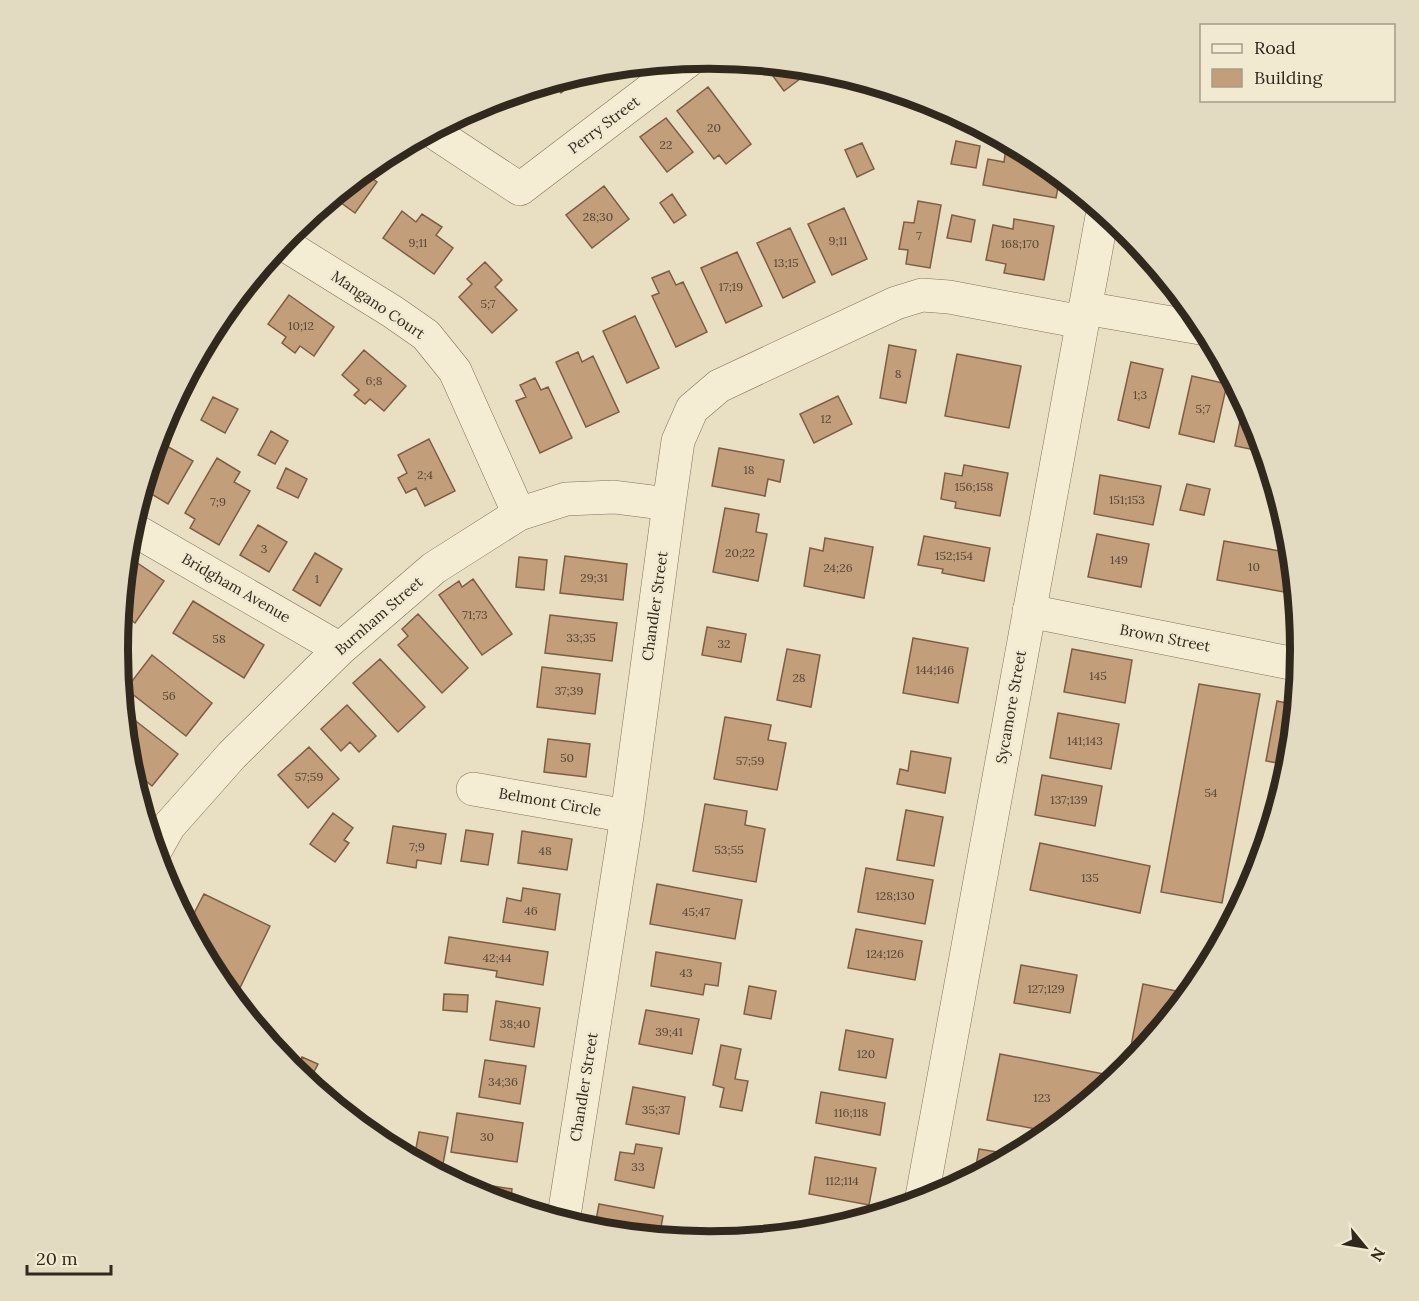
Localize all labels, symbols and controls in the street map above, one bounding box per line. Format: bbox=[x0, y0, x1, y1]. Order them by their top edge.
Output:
legend bbox=[1200, 24, 1395, 102]
text: Road bbox=[1254, 36, 1296, 59]
text: Building bbox=[1254, 66, 1324, 89]
street label: Perry Street bbox=[564, 91, 643, 158]
house number: 20 bbox=[707, 120, 721, 135]
house number: 22 bbox=[660, 137, 672, 152]
house number: 28;30 bbox=[583, 209, 613, 224]
house number: 7 bbox=[916, 228, 922, 243]
house number: 9;11 bbox=[829, 233, 847, 248]
house number: 9;11 bbox=[409, 235, 427, 250]
house number: 168;170 bbox=[1001, 236, 1039, 251]
house number: 13;15 bbox=[773, 255, 799, 270]
street label: Mangano Court bbox=[328, 266, 429, 343]
house number: 17;19 bbox=[719, 279, 743, 294]
house number: 5;7 bbox=[480, 296, 496, 311]
house number: 10;12 bbox=[288, 318, 314, 333]
house number: 8 bbox=[895, 366, 902, 381]
house number: 6;8 bbox=[366, 373, 383, 388]
house number: 1;3 bbox=[1133, 387, 1147, 402]
house number: 5;7 bbox=[1195, 401, 1211, 416]
house number: 12 bbox=[821, 411, 831, 426]
house number: 18 bbox=[743, 462, 755, 477]
house number: 2;4 bbox=[417, 467, 434, 482]
house number: 156;158 bbox=[955, 479, 994, 494]
house number: 151;153 bbox=[1109, 492, 1145, 507]
house number: 7;9 bbox=[210, 494, 226, 509]
house number: 3 bbox=[261, 541, 268, 556]
house number: 20;22 bbox=[725, 545, 755, 560]
house number: 152;154 bbox=[935, 548, 973, 563]
street label: Bridgham Avenue bbox=[178, 549, 294, 626]
street label: Chandler Street bbox=[637, 550, 672, 662]
house number: 149 bbox=[1110, 552, 1128, 567]
house number: 10 bbox=[1248, 559, 1260, 574]
house number: 24;26 bbox=[823, 560, 853, 575]
house number: 29;31 bbox=[580, 570, 608, 585]
house number: 1 bbox=[315, 571, 319, 586]
street label: Burnham Street bbox=[331, 572, 427, 659]
house number: 71;73 bbox=[462, 607, 488, 622]
street label: Brown Street bbox=[1118, 619, 1212, 656]
house number: 33;35 bbox=[566, 630, 596, 645]
house number: 58 bbox=[212, 631, 226, 646]
house number: 32 bbox=[717, 636, 731, 651]
street label: Sycamore Street bbox=[991, 648, 1030, 765]
house number: 144;146 bbox=[916, 662, 954, 677]
house number: 145 bbox=[1089, 668, 1107, 683]
house number: 28 bbox=[792, 670, 806, 685]
house number: 37;39 bbox=[555, 683, 583, 698]
house number: 56 bbox=[162, 688, 176, 703]
house number: 141;143 bbox=[1067, 733, 1103, 748]
house number: 50 bbox=[560, 750, 574, 765]
house number: 57;59 bbox=[736, 753, 764, 768]
house number: 57;59 bbox=[295, 769, 323, 784]
street label: Belmont Circle bbox=[497, 783, 603, 820]
house number: 54 bbox=[1204, 785, 1218, 800]
house number: 137;139 bbox=[1050, 792, 1088, 807]
house number: 7;9 bbox=[409, 839, 425, 854]
house number: 53;55 bbox=[714, 842, 744, 857]
house number: 48 bbox=[538, 843, 552, 858]
house number: 135 bbox=[1081, 870, 1099, 885]
house number: 128;130 bbox=[875, 888, 915, 903]
house number: 46 bbox=[524, 903, 538, 918]
house number: 45;47 bbox=[682, 904, 711, 919]
house number: 124;126 bbox=[866, 946, 904, 961]
house number: 42;44 bbox=[482, 950, 512, 965]
house number: 43 bbox=[679, 965, 693, 980]
house number: 127;129 bbox=[1027, 981, 1065, 996]
house number: 38;40 bbox=[500, 1016, 530, 1031]
house number: 39;41 bbox=[655, 1024, 683, 1039]
street label: Chandler Street bbox=[565, 1031, 602, 1143]
house number: 120 bbox=[857, 1046, 875, 1061]
house number: 34;36 bbox=[488, 1074, 518, 1089]
house number: 123 bbox=[1033, 1090, 1051, 1105]
house number: 35;37 bbox=[642, 1102, 671, 1117]
house number: 116;118 bbox=[834, 1105, 868, 1120]
house number: 30 bbox=[480, 1129, 494, 1144]
house number: 33 bbox=[631, 1159, 645, 1174]
house number: 112;114 bbox=[825, 1173, 859, 1188]
north arrow bbox=[1335, 1217, 1395, 1277]
scale bar bbox=[27, 1238, 111, 1276]
text: N bbox=[1366, 1244, 1390, 1265]
text: 20 m bbox=[36, 1247, 78, 1270]

